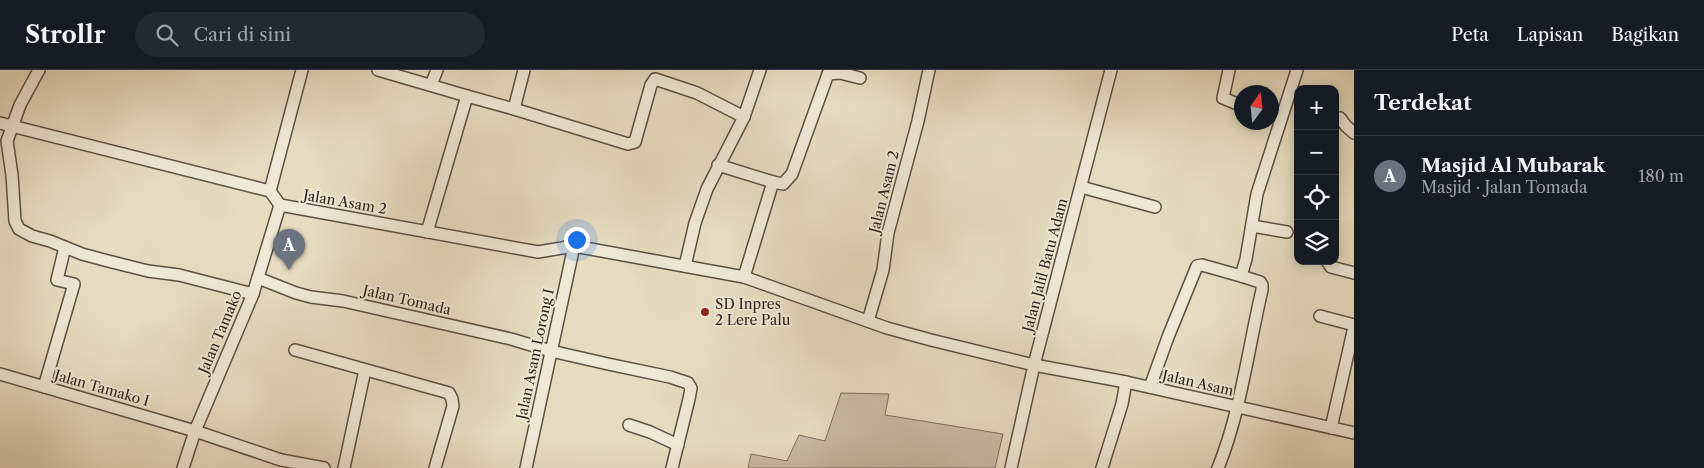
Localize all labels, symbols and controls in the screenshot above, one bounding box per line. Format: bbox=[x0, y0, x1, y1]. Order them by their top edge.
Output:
search box bbox=[135, 12, 485, 57]
text: Strollr bbox=[25, 20, 105, 49]
icon: search bbox=[153, 21, 181, 49]
text: Cari di sini bbox=[193, 23, 291, 46]
text: Peta bbox=[1451, 24, 1489, 46]
text: Lapisan bbox=[1517, 24, 1583, 46]
text: Bagikan bbox=[1611, 24, 1679, 46]
north arrow bbox=[1234, 85, 1279, 130]
map controls bbox=[1294, 85, 1339, 265]
button: + bbox=[1294, 85, 1339, 130]
text: Terdekat bbox=[1374, 90, 1472, 115]
button: − bbox=[1294, 130, 1339, 175]
street label: Jalan Asam 2 bbox=[865, 149, 903, 237]
text: Masjid Al Mubarak bbox=[1421, 154, 1605, 177]
text: A bbox=[1384, 166, 1396, 186]
text: 180 m bbox=[1638, 166, 1684, 186]
button: locate bbox=[1294, 175, 1339, 220]
text: Masjid · Jalan Tomada bbox=[1421, 177, 1587, 197]
street label: Jalan Asam 2 bbox=[300, 185, 388, 218]
street label: Jalan Jalil Batu Adam bbox=[1018, 196, 1072, 336]
button: layers bbox=[1294, 220, 1339, 265]
your location bbox=[564, 227, 590, 253]
pin: A bbox=[273, 229, 305, 270]
street label: Jalan Tomada bbox=[359, 281, 453, 319]
street label: Jalan Asam Lorong I bbox=[512, 287, 558, 423]
street label: Jalan Tamako bbox=[194, 288, 246, 378]
place label: SD Inpres 2 Lere Palu bbox=[715, 295, 791, 329]
marker: SD Inpres 2 Lere Palu bbox=[699, 306, 711, 318]
street label: Jalan Tamako I bbox=[51, 365, 152, 410]
street label: Jalan Asam bbox=[1159, 366, 1235, 400]

